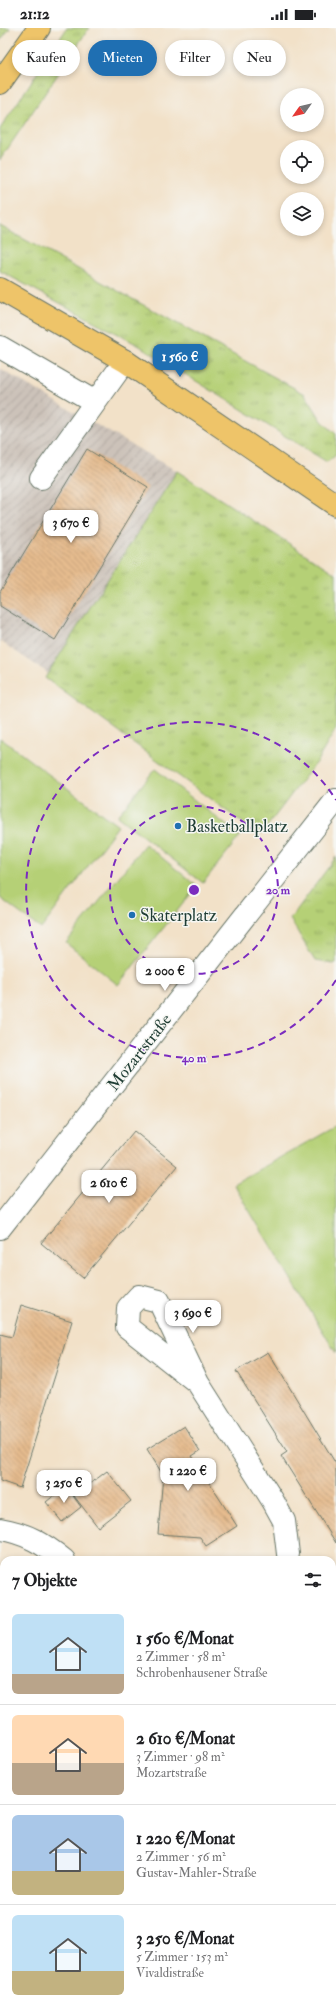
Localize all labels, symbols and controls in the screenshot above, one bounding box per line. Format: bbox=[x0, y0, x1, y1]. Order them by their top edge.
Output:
text: 21:12 bbox=[20, 5, 50, 24]
chip: Kaufen bbox=[12, 40, 80, 76]
chip: Mieten bbox=[88, 40, 157, 76]
chip: Filter bbox=[165, 40, 225, 76]
chip: Neu bbox=[233, 40, 286, 76]
north arrow bbox=[280, 88, 324, 132]
map controls bbox=[280, 88, 324, 236]
button: locate bbox=[280, 140, 324, 184]
button: layers bbox=[280, 192, 324, 236]
pin: 1 560 € bbox=[143, 344, 217, 378]
text: 1 560 € bbox=[162, 349, 198, 365]
pin: 3 670 € bbox=[34, 510, 108, 544]
text: 3 670 € bbox=[52, 515, 90, 531]
place label: Basketballplatz bbox=[186, 816, 288, 838]
marker: Basketballplatz bbox=[173, 821, 183, 831]
centre of rings bbox=[187, 883, 201, 897]
text: 20 m bbox=[266, 883, 291, 898]
place label: Skaterplatz bbox=[140, 905, 217, 927]
marker: Skaterplatz bbox=[127, 910, 137, 920]
pin: 2 000 € bbox=[128, 958, 202, 992]
text: 2 000 € bbox=[145, 963, 185, 979]
street label: Mozartstraße bbox=[103, 1009, 176, 1095]
text: 40 m bbox=[181, 1051, 207, 1066]
pin: 2 610 € bbox=[72, 1170, 146, 1204]
text: 2 610 € bbox=[90, 1175, 128, 1191]
pin: 3 690 € bbox=[156, 1300, 230, 1334]
text: 3 690 € bbox=[174, 1305, 212, 1321]
pin: 1 220 € bbox=[151, 1458, 225, 1492]
text: 1 220 € bbox=[169, 1463, 207, 1479]
pin: 3 250 € bbox=[27, 1470, 101, 1504]
text: 3 250 € bbox=[46, 1475, 82, 1491]
icon: filters bbox=[302, 1569, 324, 1591]
text: 7 Objekte bbox=[12, 1570, 77, 1591]
text: 1 560 €/Monat bbox=[136, 1628, 234, 1649]
icon: home bbox=[44, 1630, 92, 1678]
text: 2 Zimmer · 58 m² bbox=[136, 1649, 225, 1665]
text: Schrobenhausener Straße bbox=[136, 1665, 267, 1681]
text: 2 610 €/Monat bbox=[136, 1728, 235, 1749]
icon: home bbox=[44, 1731, 92, 1779]
text: 3 Zimmer · 98 m² bbox=[136, 1749, 225, 1765]
text: Mozartstraße bbox=[136, 1765, 207, 1781]
text: 1 220 €/Monat bbox=[136, 1828, 235, 1849]
icon: home bbox=[44, 1831, 92, 1879]
text: 2 Zimmer · 56 m² bbox=[136, 1849, 226, 1865]
text: Gustav-Mahler-Straße bbox=[136, 1865, 256, 1881]
text: 3 250 €/Monat bbox=[136, 1928, 234, 1949]
icon: home bbox=[44, 1931, 92, 1979]
text: 5 Zimmer · 153 m² bbox=[136, 1949, 228, 1965]
text: Vivaldistraße bbox=[136, 1965, 204, 1981]

